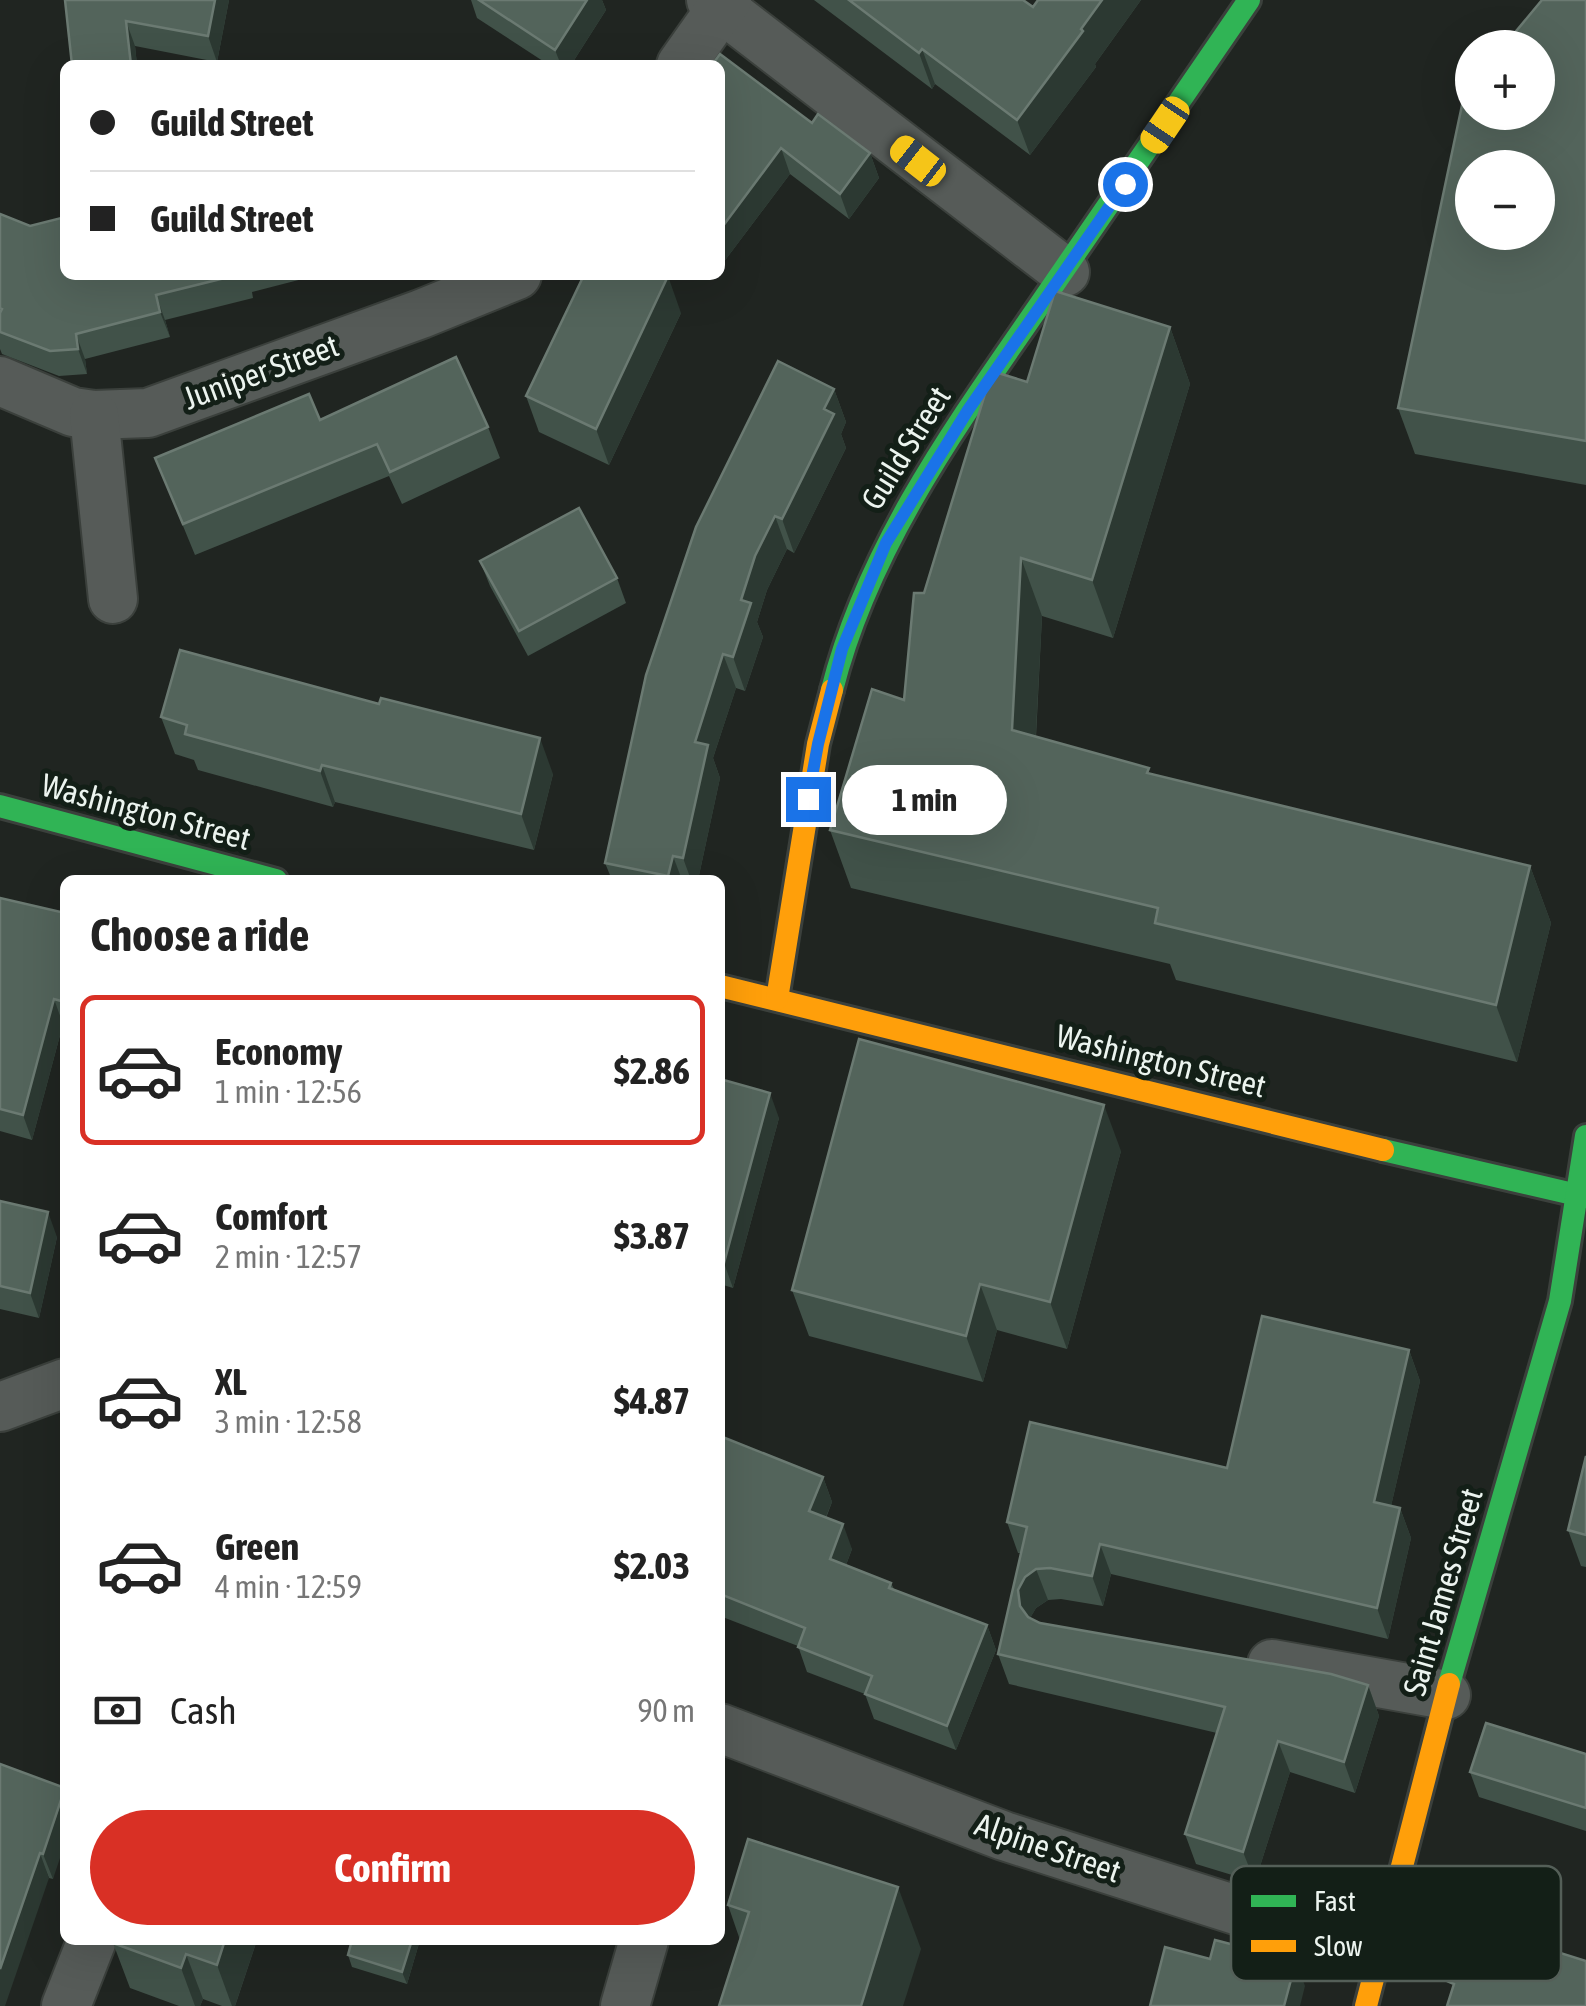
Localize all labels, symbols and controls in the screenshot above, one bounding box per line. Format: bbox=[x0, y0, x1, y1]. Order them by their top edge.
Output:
map controls bbox=[1455, 30, 1555, 250]
button: + bbox=[1455, 30, 1555, 130]
car bbox=[1136, 92, 1194, 158]
text: Guild Street bbox=[150, 101, 314, 144]
car bbox=[885, 131, 951, 191]
button: − bbox=[1455, 150, 1555, 250]
route start bbox=[1103, 162, 1148, 207]
text: Guild Street bbox=[150, 197, 314, 240]
street label: Juniper Street bbox=[178, 326, 343, 417]
street label: Guild Street bbox=[853, 380, 958, 516]
callout: 1 min bbox=[843, 764, 1008, 834]
street label: Washington Street bbox=[38, 766, 255, 857]
route end bbox=[786, 777, 831, 822]
text: 1 min bbox=[892, 781, 957, 818]
text: Choose a ride bbox=[90, 909, 309, 961]
street label: Washington Street bbox=[1053, 1017, 1270, 1104]
icon: car bbox=[95, 1025, 185, 1115]
text: Economy bbox=[215, 1030, 342, 1073]
text: $2.86 bbox=[614, 1049, 690, 1092]
text: 1 min · 12:56 bbox=[215, 1073, 362, 1110]
icon: car bbox=[95, 1190, 185, 1280]
text: Comfort bbox=[215, 1195, 327, 1238]
text: $3.87 bbox=[614, 1214, 690, 1257]
text: 2 min · 12:57 bbox=[215, 1238, 362, 1275]
icon: car bbox=[95, 1355, 185, 1445]
text: XL bbox=[215, 1360, 247, 1403]
text: $4.87 bbox=[614, 1379, 690, 1422]
text: 3 min · 12:58 bbox=[215, 1403, 362, 1440]
street label: Saint James Street bbox=[1395, 1484, 1490, 1700]
icon: car bbox=[95, 1520, 185, 1610]
text: Green bbox=[215, 1525, 299, 1568]
text: $2.03 bbox=[614, 1544, 690, 1587]
text: 4 min · 12:59 bbox=[215, 1568, 362, 1605]
icon: cash bbox=[90, 1683, 145, 1738]
text: Cash bbox=[170, 1689, 237, 1732]
text: 90 m bbox=[637, 1692, 695, 1729]
street label: Alpine Street bbox=[971, 1805, 1126, 1890]
button: Confirm bbox=[90, 1810, 695, 1925]
legend bbox=[1231, 1866, 1561, 1981]
text: Fast bbox=[1314, 1885, 1356, 1917]
text: Slow bbox=[1314, 1930, 1363, 1962]

